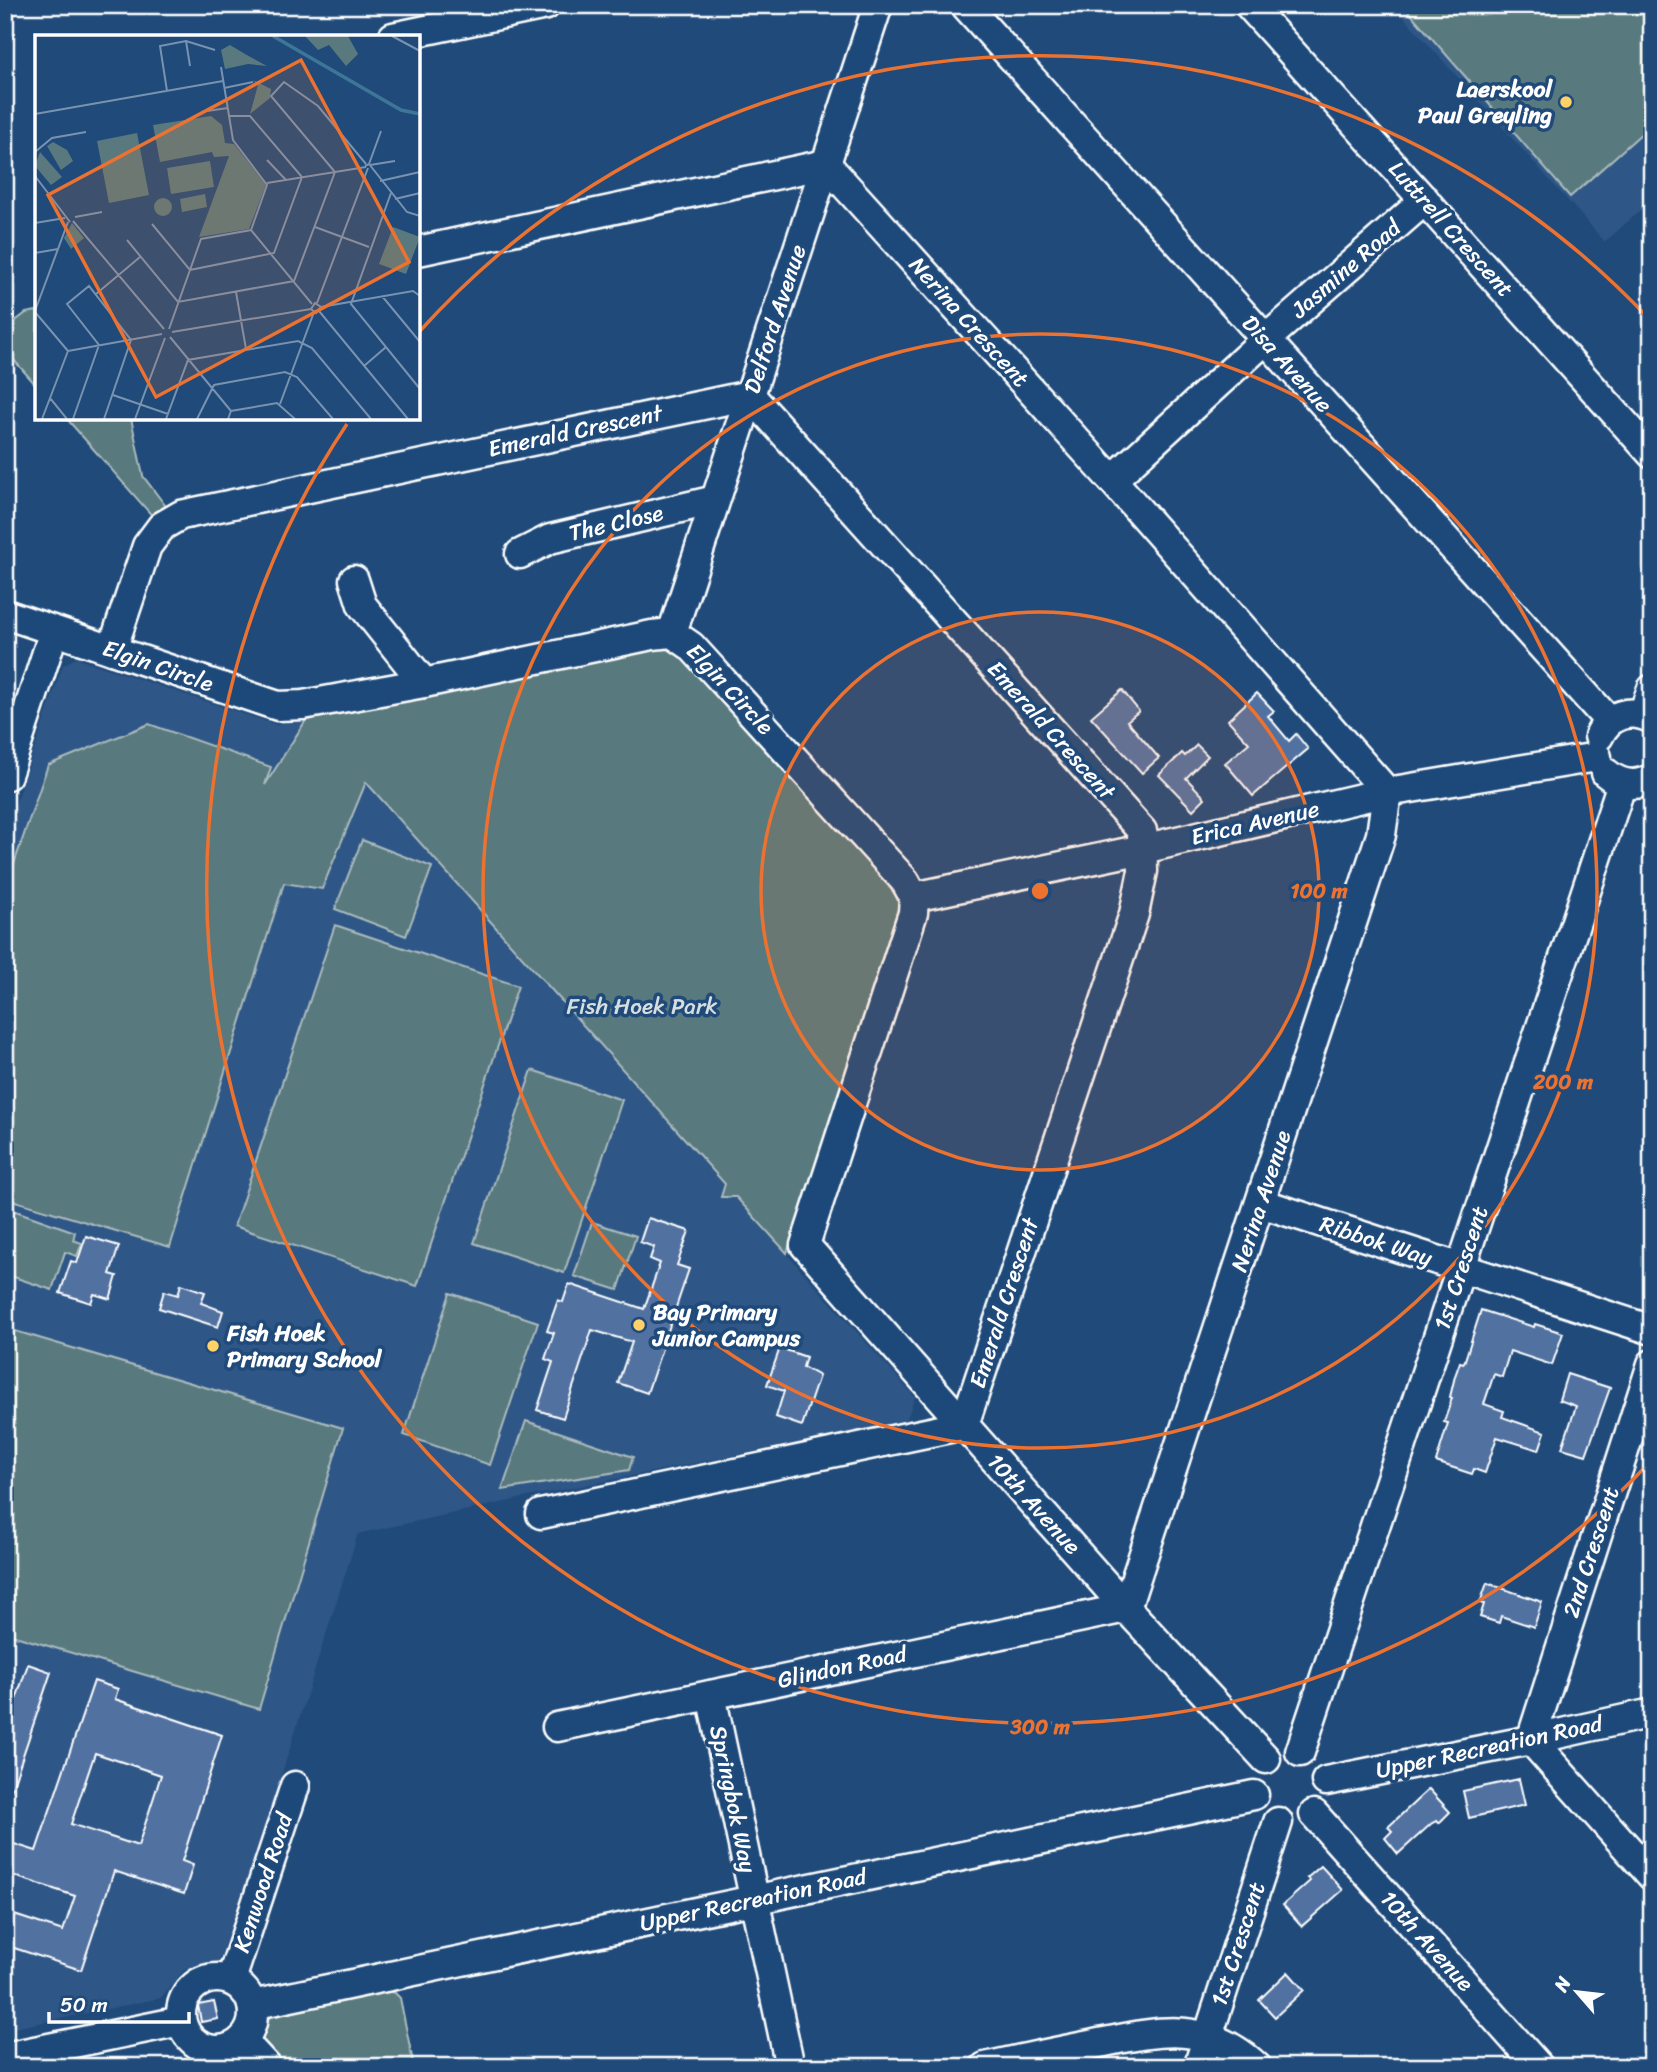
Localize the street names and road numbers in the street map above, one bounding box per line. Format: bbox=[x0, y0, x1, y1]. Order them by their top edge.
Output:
street label: Luttrell Crescent bbox=[1378, 151, 1524, 307]
street label: Jasmine Road bbox=[1281, 208, 1412, 330]
street label: Delford Avenue bbox=[732, 239, 818, 399]
street label: Nerina Crescent bbox=[898, 247, 1040, 397]
street label: Disa Avenue bbox=[1231, 305, 1343, 423]
street label: Emerald Crescent bbox=[484, 392, 668, 469]
street label: The Close bbox=[565, 492, 667, 554]
street label: Elgin Circle bbox=[97, 628, 219, 704]
street label: Elgin Circle bbox=[676, 633, 784, 745]
street label: Emerald Crescent bbox=[976, 650, 1127, 811]
street label: Erica Avenue bbox=[1187, 788, 1324, 858]
street label: Nerina Avenue bbox=[1219, 1125, 1303, 1277]
street label: 1st Crescent bbox=[1422, 1201, 1500, 1335]
street label: Ribbok Way bbox=[1314, 1204, 1438, 1278]
street label: Emerald Crescent bbox=[957, 1211, 1051, 1394]
street label: 10th Avenue bbox=[977, 1443, 1091, 1565]
street label: 2nd Crescent bbox=[1551, 1481, 1631, 1623]
street label: Glindon Road bbox=[774, 1633, 912, 1701]
street label: Upper Recreation Road bbox=[1372, 1703, 1608, 1791]
street label: Springbok Way bbox=[697, 1721, 769, 1877]
street label: Kenwood Road bbox=[221, 1806, 305, 1958]
street label: Upper Recreation Road bbox=[636, 1856, 872, 1944]
street label: 1st Crescent bbox=[1199, 1877, 1277, 2011]
street label: 10th Avenue bbox=[1370, 1880, 1484, 2002]

